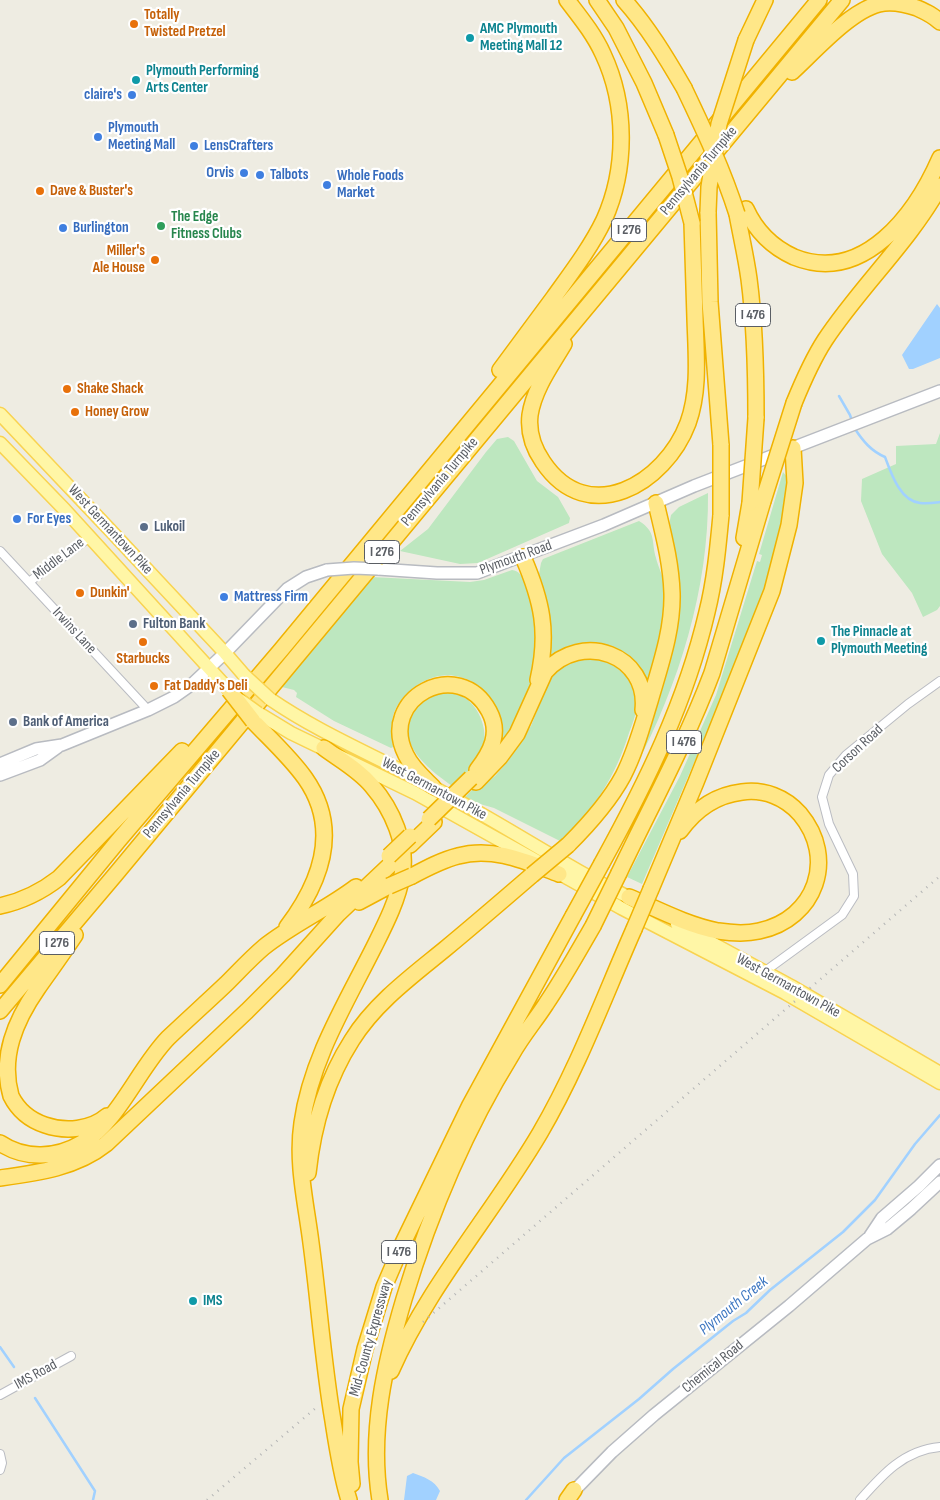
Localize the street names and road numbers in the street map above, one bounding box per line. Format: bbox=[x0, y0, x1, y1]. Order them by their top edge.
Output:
street label: Pennsylvania Turnpike bbox=[657, 123, 741, 219]
road number: I 276 bbox=[612, 218, 646, 242]
road number: I 476 bbox=[736, 304, 770, 326]
street label: Pennsylvania Turnpike bbox=[398, 434, 482, 530]
street label: West Germantown Pike bbox=[64, 481, 156, 579]
street label: Middle Lane bbox=[30, 534, 88, 584]
street label: Plymouth Road bbox=[477, 537, 555, 579]
road number: I 276 bbox=[364, 540, 400, 564]
street label: Irwins Lane bbox=[48, 604, 100, 658]
street label: Corson Road bbox=[829, 721, 887, 777]
road number: I 476 bbox=[666, 730, 702, 754]
street label: Pennsylvania Turnpike bbox=[140, 746, 224, 842]
street label: West Germantown Pike bbox=[378, 754, 490, 824]
road number: I 276 bbox=[40, 931, 74, 954]
street label: West Germantown Pike bbox=[733, 950, 843, 1022]
road number: I 476 bbox=[382, 1240, 416, 1264]
street label: Mid-County Expressway bbox=[346, 1277, 396, 1399]
street label: Chemical Road bbox=[679, 1337, 747, 1397]
street label: IMS Road bbox=[12, 1356, 60, 1394]

